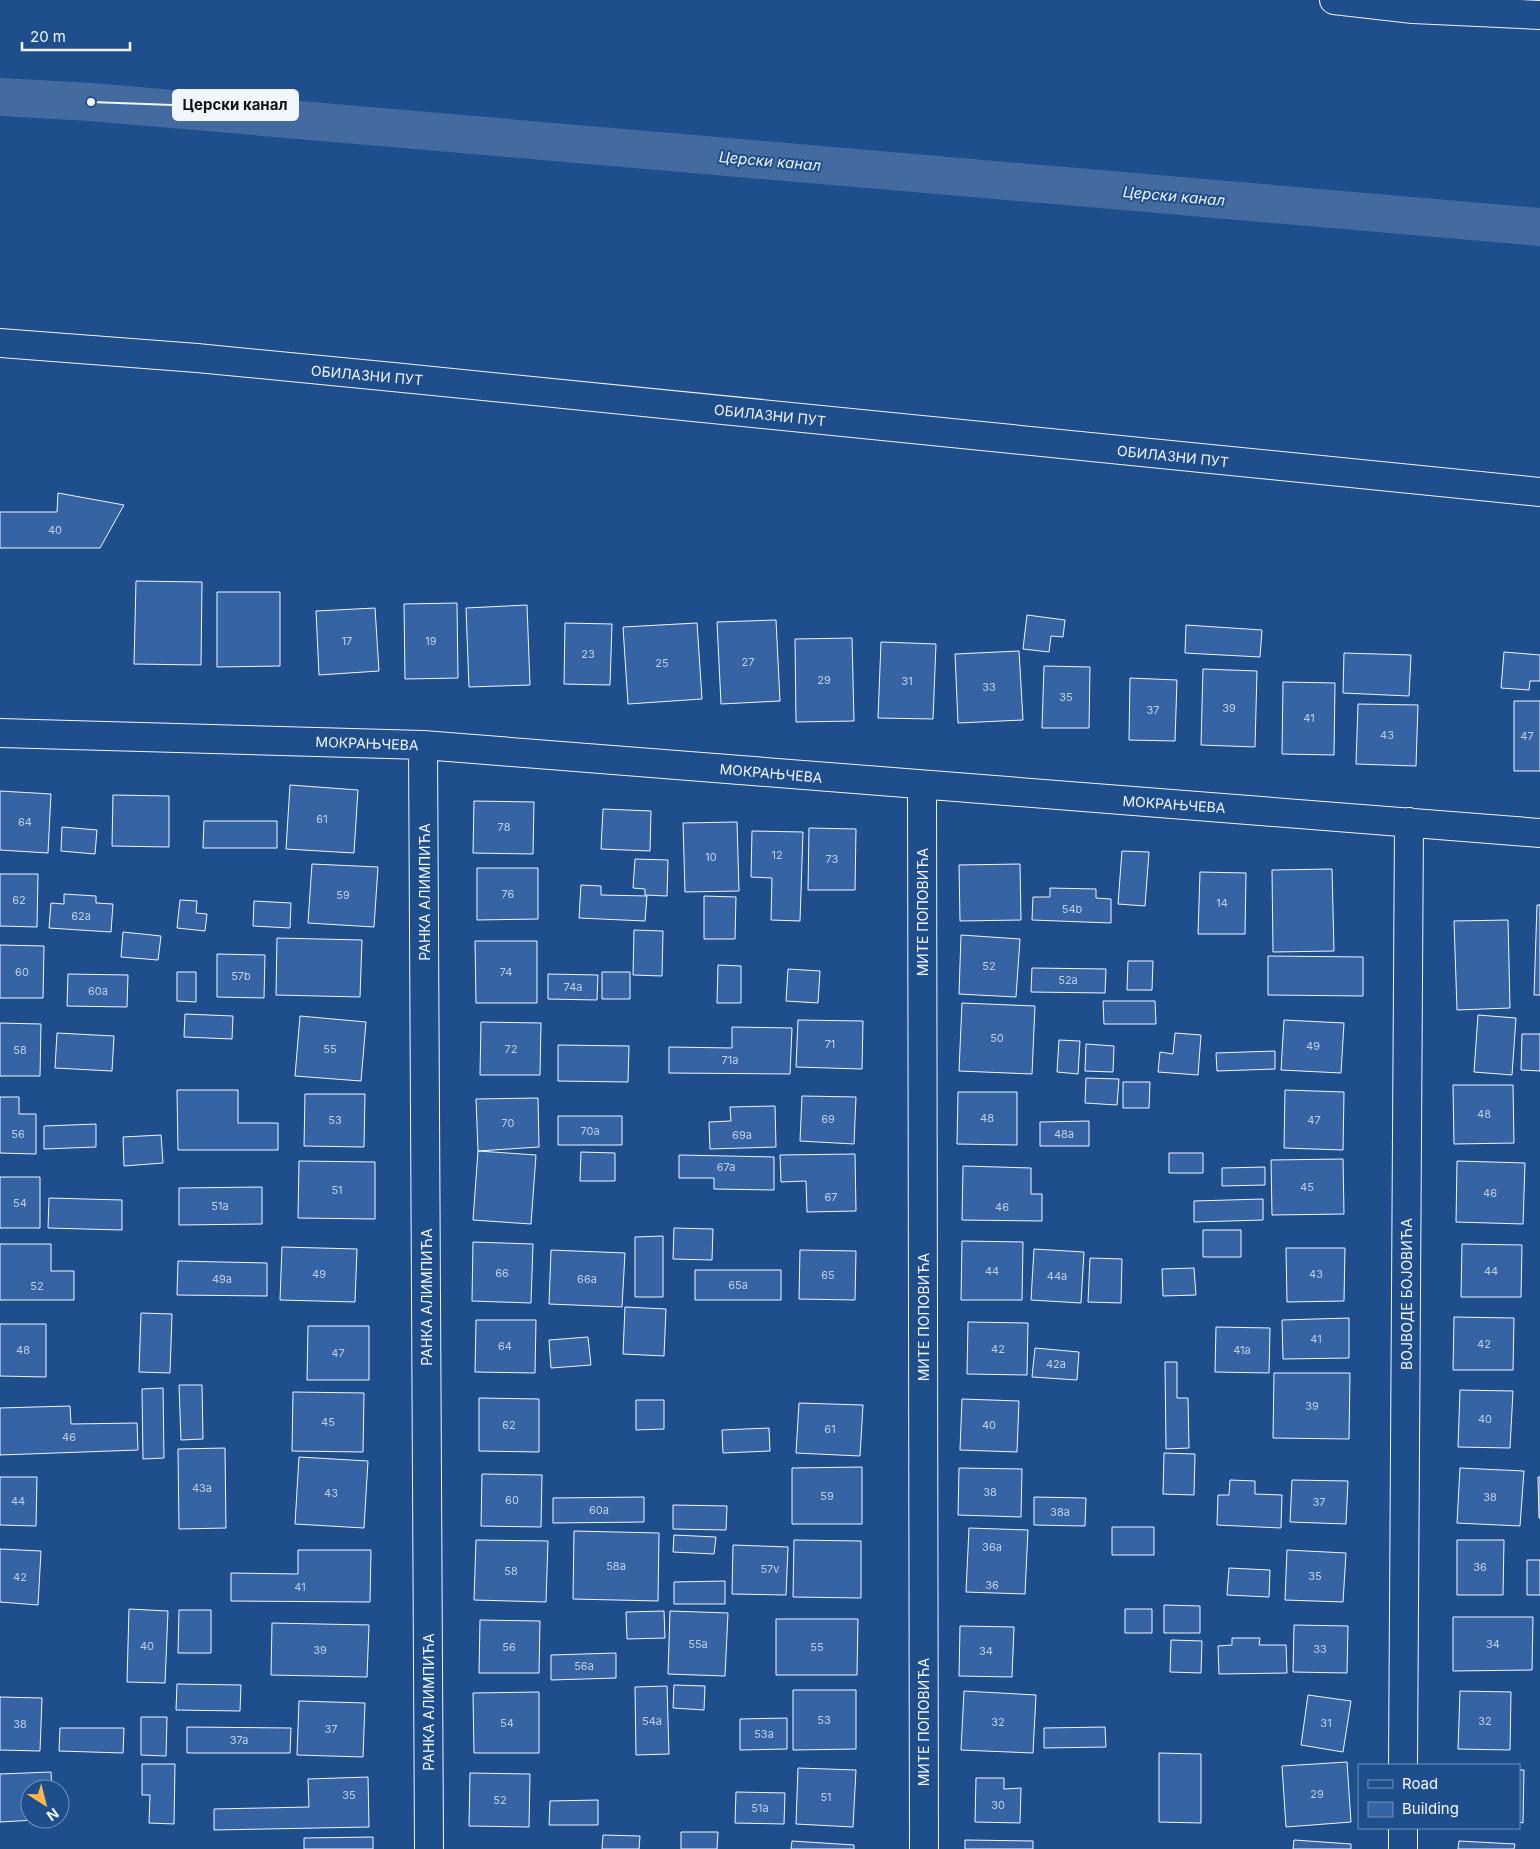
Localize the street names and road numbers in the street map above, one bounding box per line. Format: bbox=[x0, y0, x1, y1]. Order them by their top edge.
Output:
street label: ОБИЛАЗНИ ПУТ bbox=[310, 362, 424, 388]
street label: ОБИЛАЗНИ ПУТ bbox=[713, 401, 827, 429]
street label: ОБИЛАЗНИ ПУТ bbox=[1116, 442, 1230, 470]
street label: МОКРАЊЧЕВА bbox=[315, 733, 419, 753]
street label: МОКРАЊЧЕВА bbox=[719, 760, 823, 786]
street label: МОКРАЊЧЕВА bbox=[1122, 792, 1226, 816]
street label: РАНКА АЛИМПИЋА bbox=[416, 823, 433, 961]
street label: МИТЕ ПОПОВИЋА bbox=[914, 847, 931, 976]
street label: ВОЈВОДЕ БОЈОВИЋА bbox=[1398, 1218, 1415, 1370]
street label: РАНКА АЛИМПИЋА bbox=[418, 1228, 435, 1366]
street label: МИТЕ ПОПОВИЋА bbox=[915, 1252, 932, 1381]
street label: РАНКА АЛИМПИЋА bbox=[420, 1633, 437, 1771]
street label: МИТЕ ПОПОВИЋА bbox=[915, 1657, 932, 1786]

